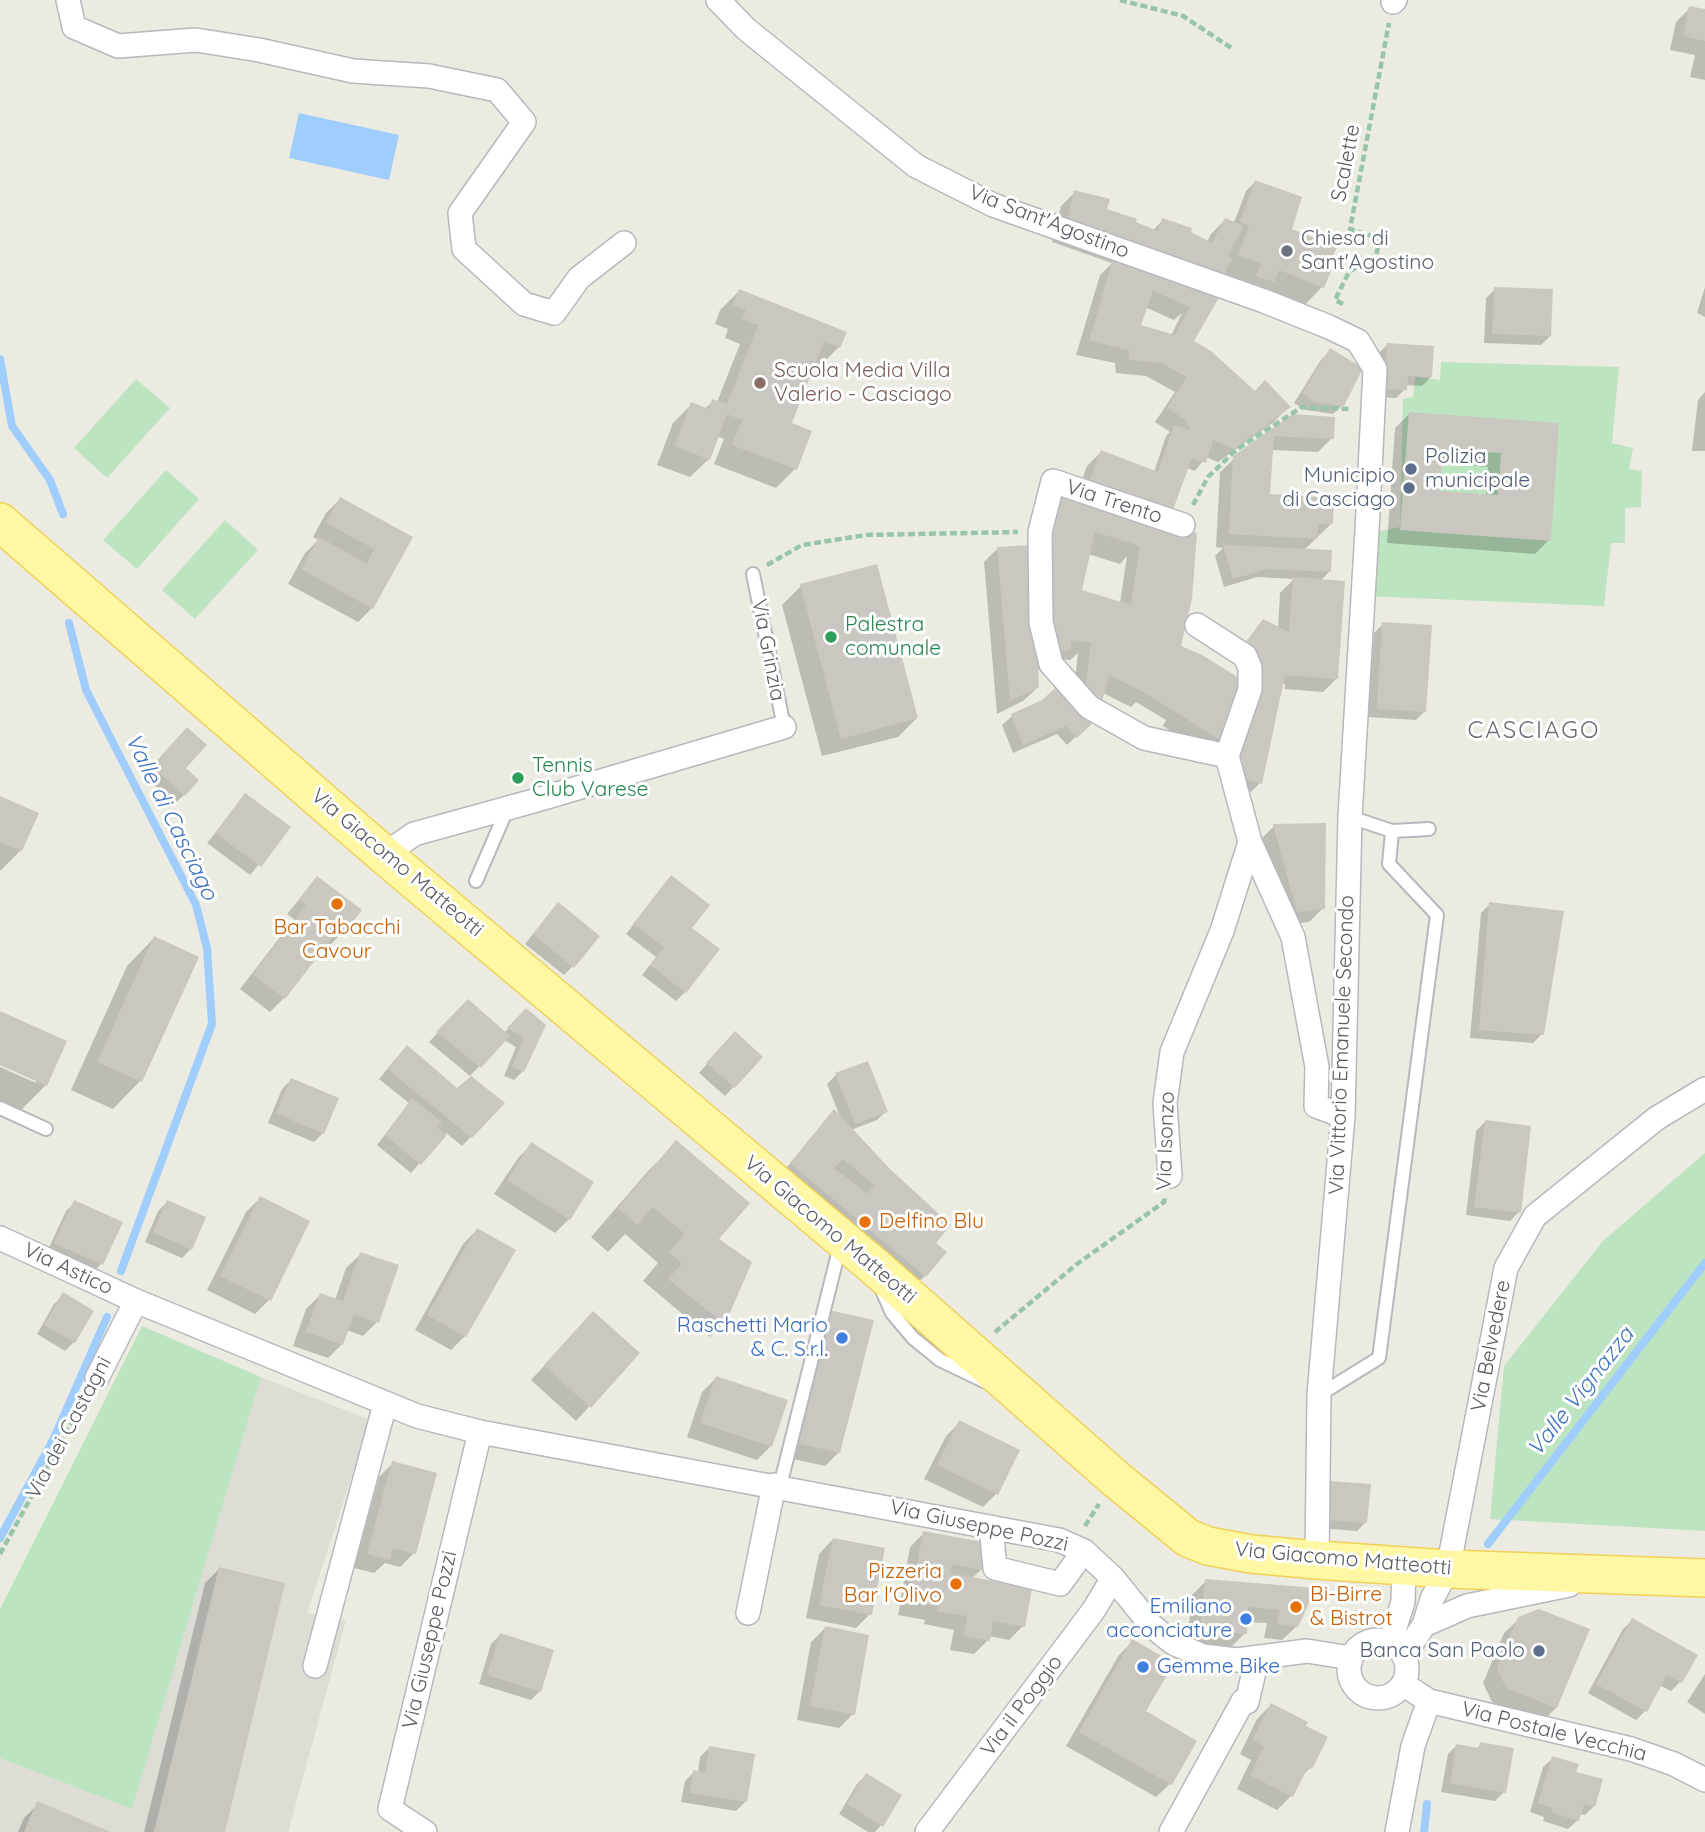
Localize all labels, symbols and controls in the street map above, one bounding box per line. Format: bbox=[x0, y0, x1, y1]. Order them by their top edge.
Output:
street label: Scalette bbox=[1326, 122, 1366, 204]
street label: Via Sant'Agostino bbox=[965, 180, 1133, 264]
place label: Chiesa di Sant'Agostino bbox=[1301, 226, 1434, 276]
marker: Chiesa di Sant'Agostino bbox=[1279, 243, 1295, 259]
place label: Scuola Media Villa Valerio - Casciago bbox=[774, 358, 952, 408]
marker: Scuola Media Villa Valerio - Casciago bbox=[752, 375, 768, 391]
place label: Polizia municipale bbox=[1425, 444, 1530, 494]
marker: Polizia municipale bbox=[1403, 461, 1419, 477]
place label: Municipio di Casciago bbox=[1282, 463, 1395, 513]
street label: Via Trento bbox=[1063, 475, 1165, 529]
marker: Municipio di Casciago bbox=[1401, 480, 1417, 496]
street label: Via Grinzia bbox=[746, 597, 790, 703]
place label: Palestra comunale bbox=[845, 612, 941, 662]
marker: Palestra comunale bbox=[823, 629, 839, 645]
district label: CASCIAGO bbox=[1469, 717, 1599, 745]
water label: Valle di Casciago bbox=[119, 729, 223, 905]
place label: Tennis Club Varese bbox=[532, 753, 648, 803]
marker: Tennis Club Varese bbox=[510, 770, 526, 786]
street label: Via Giacomo Matteotti bbox=[306, 783, 488, 943]
street label: Via Vittorio Emanuele Secondo bbox=[1324, 895, 1360, 1195]
marker: Bar Tabacchi Cavour bbox=[329, 896, 345, 912]
place label: Bar Tabacchi Cavour bbox=[273, 915, 401, 965]
street label: Via Isonzo bbox=[1152, 1091, 1180, 1191]
street label: Via Giacomo Matteotti bbox=[739, 1150, 921, 1310]
place label: Delfino Blu bbox=[879, 1209, 984, 1235]
marker: Delfino Blu bbox=[857, 1214, 873, 1230]
street label: Via Astico bbox=[19, 1237, 117, 1301]
street label: Via Belvedere bbox=[1466, 1278, 1516, 1414]
place label: Raschetti Mario & C. S.r.l. bbox=[677, 1313, 828, 1363]
water label: Valle Vignazza bbox=[1522, 1322, 1640, 1462]
marker: Raschetti Mario & C. S.r.l. bbox=[834, 1330, 850, 1346]
street label: Via dei Castagni bbox=[21, 1353, 117, 1503]
street label: Via Giuseppe Pozzi bbox=[887, 1495, 1071, 1557]
street label: Via Giacomo Matteotti bbox=[1234, 1537, 1452, 1581]
street label: Via Giuseppe Pozzi bbox=[397, 1548, 463, 1732]
place label: Pizzeria Bar l'Olivo bbox=[844, 1559, 942, 1609]
marker: Pizzeria Bar l'Olivo bbox=[948, 1576, 964, 1592]
place label: Bi-Birre & Bistrot bbox=[1310, 1582, 1393, 1632]
place label: Emiliano acconciature bbox=[1106, 1594, 1232, 1644]
marker: Bi-Birre & Bistrot bbox=[1288, 1599, 1304, 1615]
marker: Emiliano acconciature bbox=[1238, 1611, 1254, 1627]
place label: Banca San Paolo bbox=[1360, 1638, 1525, 1664]
marker: Banca San Paolo bbox=[1531, 1643, 1547, 1659]
street label: Via il Poggio bbox=[976, 1650, 1068, 1762]
place label: Gemme Bike bbox=[1157, 1654, 1280, 1680]
marker: Gemme Bike bbox=[1135, 1659, 1151, 1675]
street label: Via Postale Vecchia bbox=[1459, 1697, 1649, 1767]

